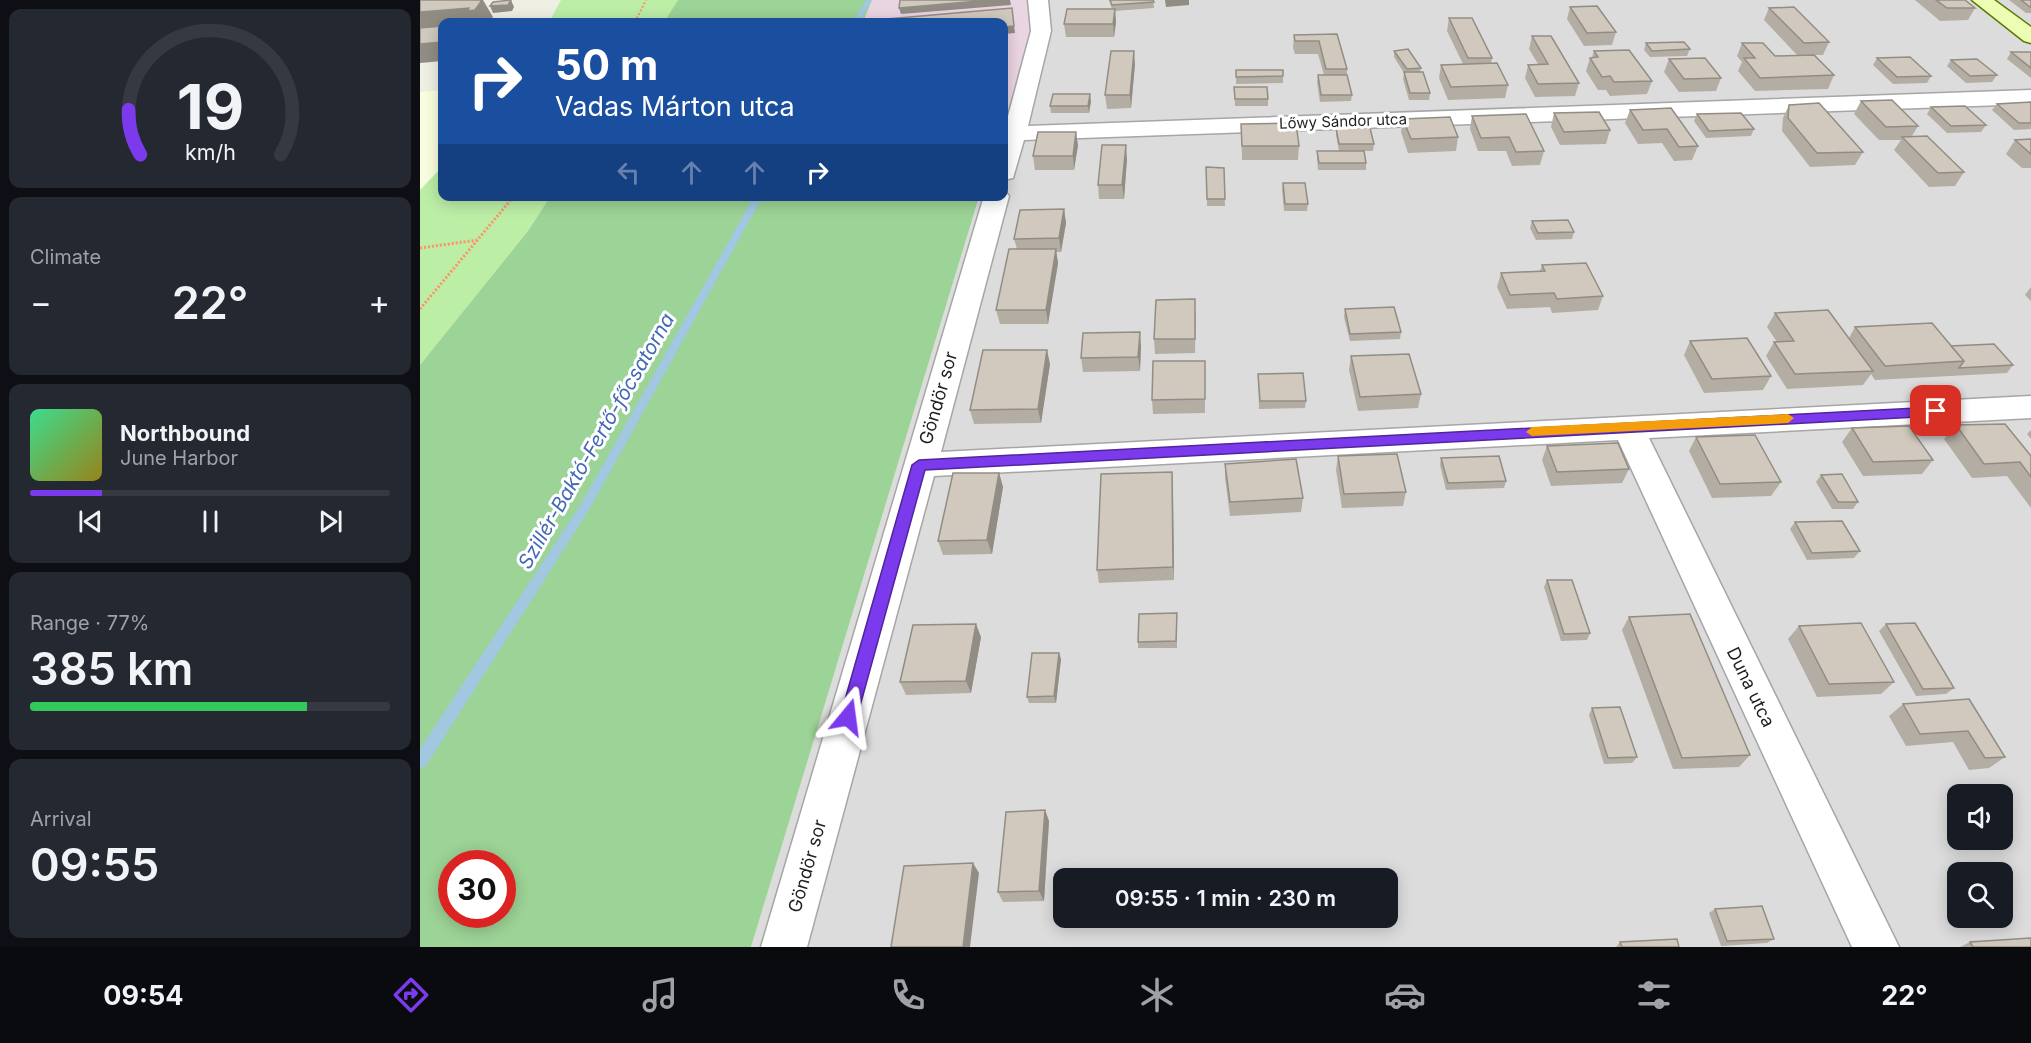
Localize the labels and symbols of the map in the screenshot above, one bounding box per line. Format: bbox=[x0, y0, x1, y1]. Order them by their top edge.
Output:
street label: Lőwy Sándor utca bbox=[1279, 109, 1407, 133]
water label: Szillér-Baktó-Fertő-főcsatorna bbox=[513, 309, 679, 573]
street label: Göndör sor bbox=[915, 349, 961, 447]
pin bbox=[1910, 385, 1961, 436]
street label: Duna utca bbox=[1723, 644, 1779, 730]
position arrow bbox=[816, 685, 880, 749]
street label: Göndör sor bbox=[784, 817, 830, 915]
speed limit sign: 30 bbox=[438, 850, 516, 928]

